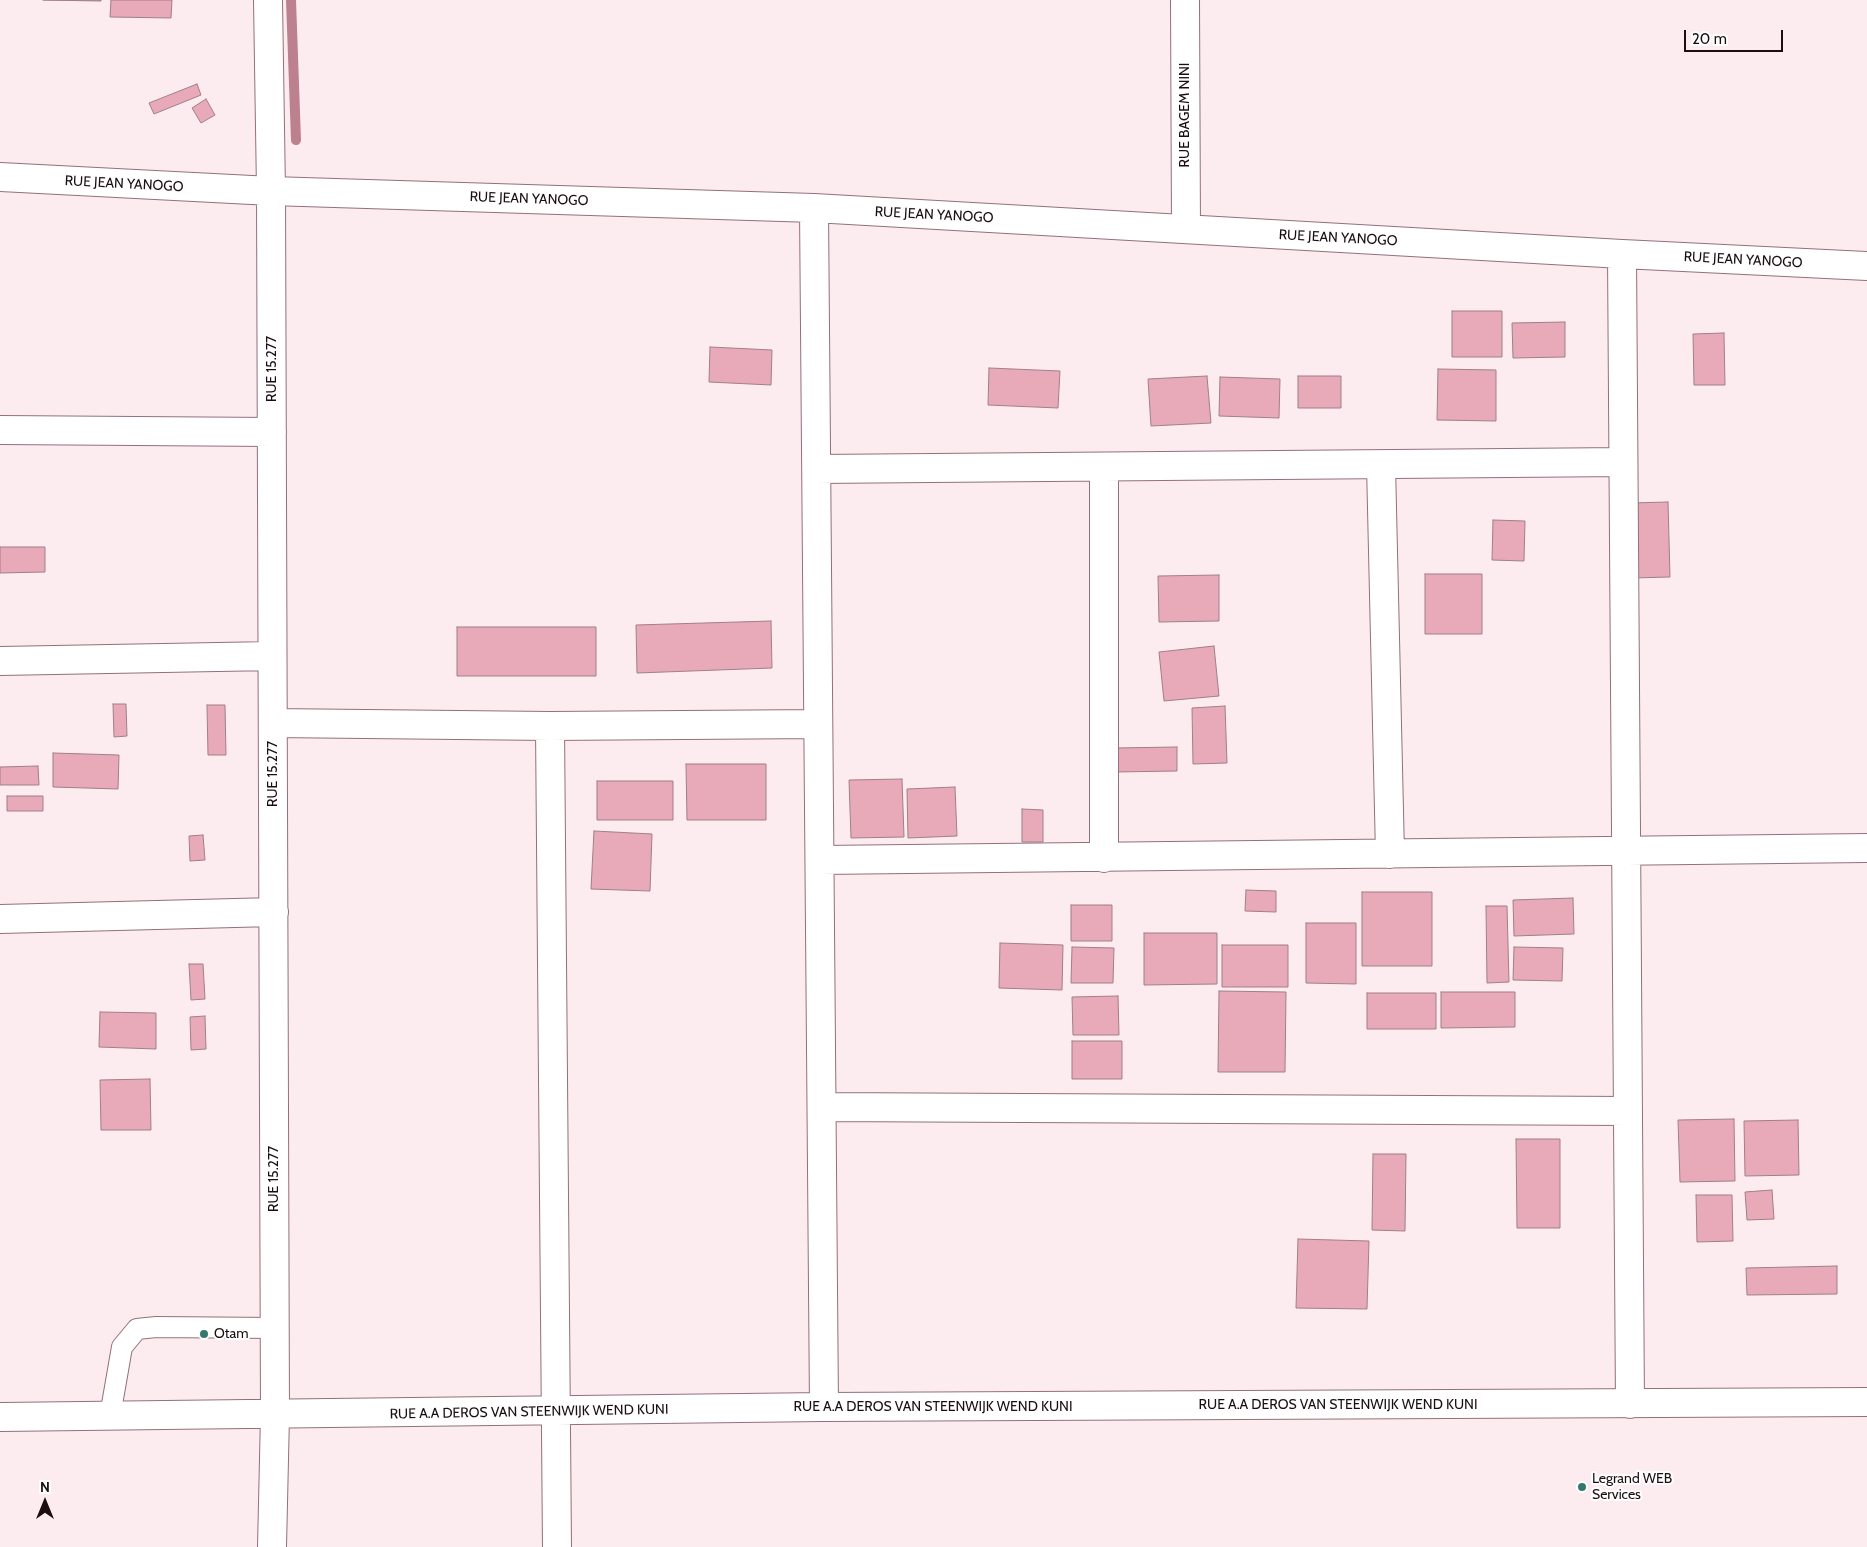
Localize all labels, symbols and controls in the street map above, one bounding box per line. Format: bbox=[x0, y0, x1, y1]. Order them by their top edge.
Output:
scale bar bbox=[1687, 20, 1786, 52]
text: 20 m bbox=[1692, 30, 1727, 48]
street label: RUE BAGEM NINI bbox=[1177, 63, 1193, 167]
street label: RUE JEAN YANOGO bbox=[64, 172, 184, 196]
street label: RUE JEAN YANOGO bbox=[469, 189, 589, 209]
street label: RUE JEAN YANOGO bbox=[874, 203, 994, 227]
street label: RUE JEAN YANOGO bbox=[1278, 226, 1398, 250]
street label: RUE JEAN YANOGO bbox=[1683, 248, 1803, 272]
street label: RUE 15.277 bbox=[264, 336, 280, 402]
street label: RUE 15.277 bbox=[265, 741, 281, 807]
street label: RUE 15.277 bbox=[266, 1146, 282, 1212]
place label: Otam bbox=[214, 1326, 248, 1342]
marker: Otam bbox=[198, 1328, 210, 1340]
street label: RUE A.A DEROS VAN STEENWIJK WEND KUNI bbox=[1199, 1397, 1477, 1413]
street label: RUE A.A DEROS VAN STEENWIJK WEND KUNI bbox=[794, 1399, 1072, 1415]
street label: RUE A.A DEROS VAN STEENWIJK WEND KUNI bbox=[389, 1401, 669, 1423]
place label: Legrand WEB Services bbox=[1592, 1471, 1672, 1504]
north arrow bbox=[20, 1477, 70, 1527]
text: N bbox=[40, 1478, 50, 1496]
marker: Legrand WEB Services bbox=[1576, 1481, 1588, 1493]

